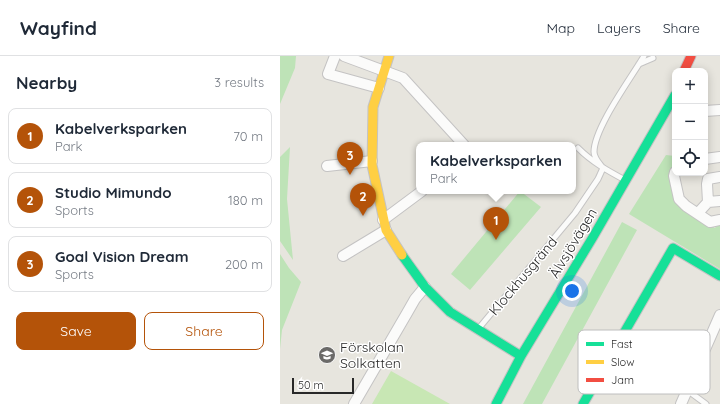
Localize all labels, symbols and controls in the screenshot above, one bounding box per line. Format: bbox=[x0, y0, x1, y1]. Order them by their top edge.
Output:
text: Wayfind bbox=[20, 16, 97, 40]
text: Map bbox=[546, 19, 575, 37]
text: Layers bbox=[597, 19, 641, 37]
text: Share bbox=[663, 19, 700, 37]
map controls bbox=[672, 68, 708, 176]
button: + bbox=[672, 68, 708, 104]
text: Nearby bbox=[16, 72, 77, 93]
text: 3 results bbox=[214, 74, 264, 90]
button: − bbox=[672, 104, 708, 140]
text: Kabelverksparken bbox=[55, 119, 187, 138]
text: 1 bbox=[27, 128, 33, 144]
text: 70 m bbox=[233, 128, 263, 144]
text: Park bbox=[55, 138, 83, 154]
button: locate bbox=[672, 140, 708, 176]
pin: 3 bbox=[337, 142, 363, 175]
popup bbox=[416, 142, 576, 194]
text: Kabelverksparken bbox=[430, 151, 562, 170]
text: Park bbox=[430, 170, 458, 186]
text: Studio Mimundo bbox=[55, 183, 172, 202]
pin: 2 bbox=[350, 183, 376, 216]
text: 2 bbox=[26, 192, 34, 208]
text: 180 m bbox=[228, 192, 263, 208]
text: Sports bbox=[55, 202, 94, 218]
street label: Älvsjövägen bbox=[545, 205, 601, 281]
pin: 1 bbox=[483, 207, 509, 240]
street label: Klockhusgränd bbox=[485, 233, 561, 319]
text: Goal Vision Dream bbox=[55, 247, 189, 266]
text: 3 bbox=[27, 256, 33, 272]
text: 200 m bbox=[225, 256, 263, 272]
text: Sports bbox=[55, 266, 94, 282]
your location bbox=[562, 281, 582, 301]
button: Save bbox=[16, 312, 136, 350]
button: Share bbox=[144, 312, 264, 350]
legend bbox=[578, 330, 710, 394]
text: Fast bbox=[611, 337, 633, 351]
place label: Förskolan Solkatten bbox=[340, 338, 404, 372]
school or university icon: Förskolan Solkatten bbox=[317, 345, 337, 365]
text: Slow bbox=[611, 355, 635, 369]
text: Jam bbox=[611, 373, 634, 387]
scale bar bbox=[292, 376, 354, 395]
text: 50 m bbox=[298, 378, 324, 392]

